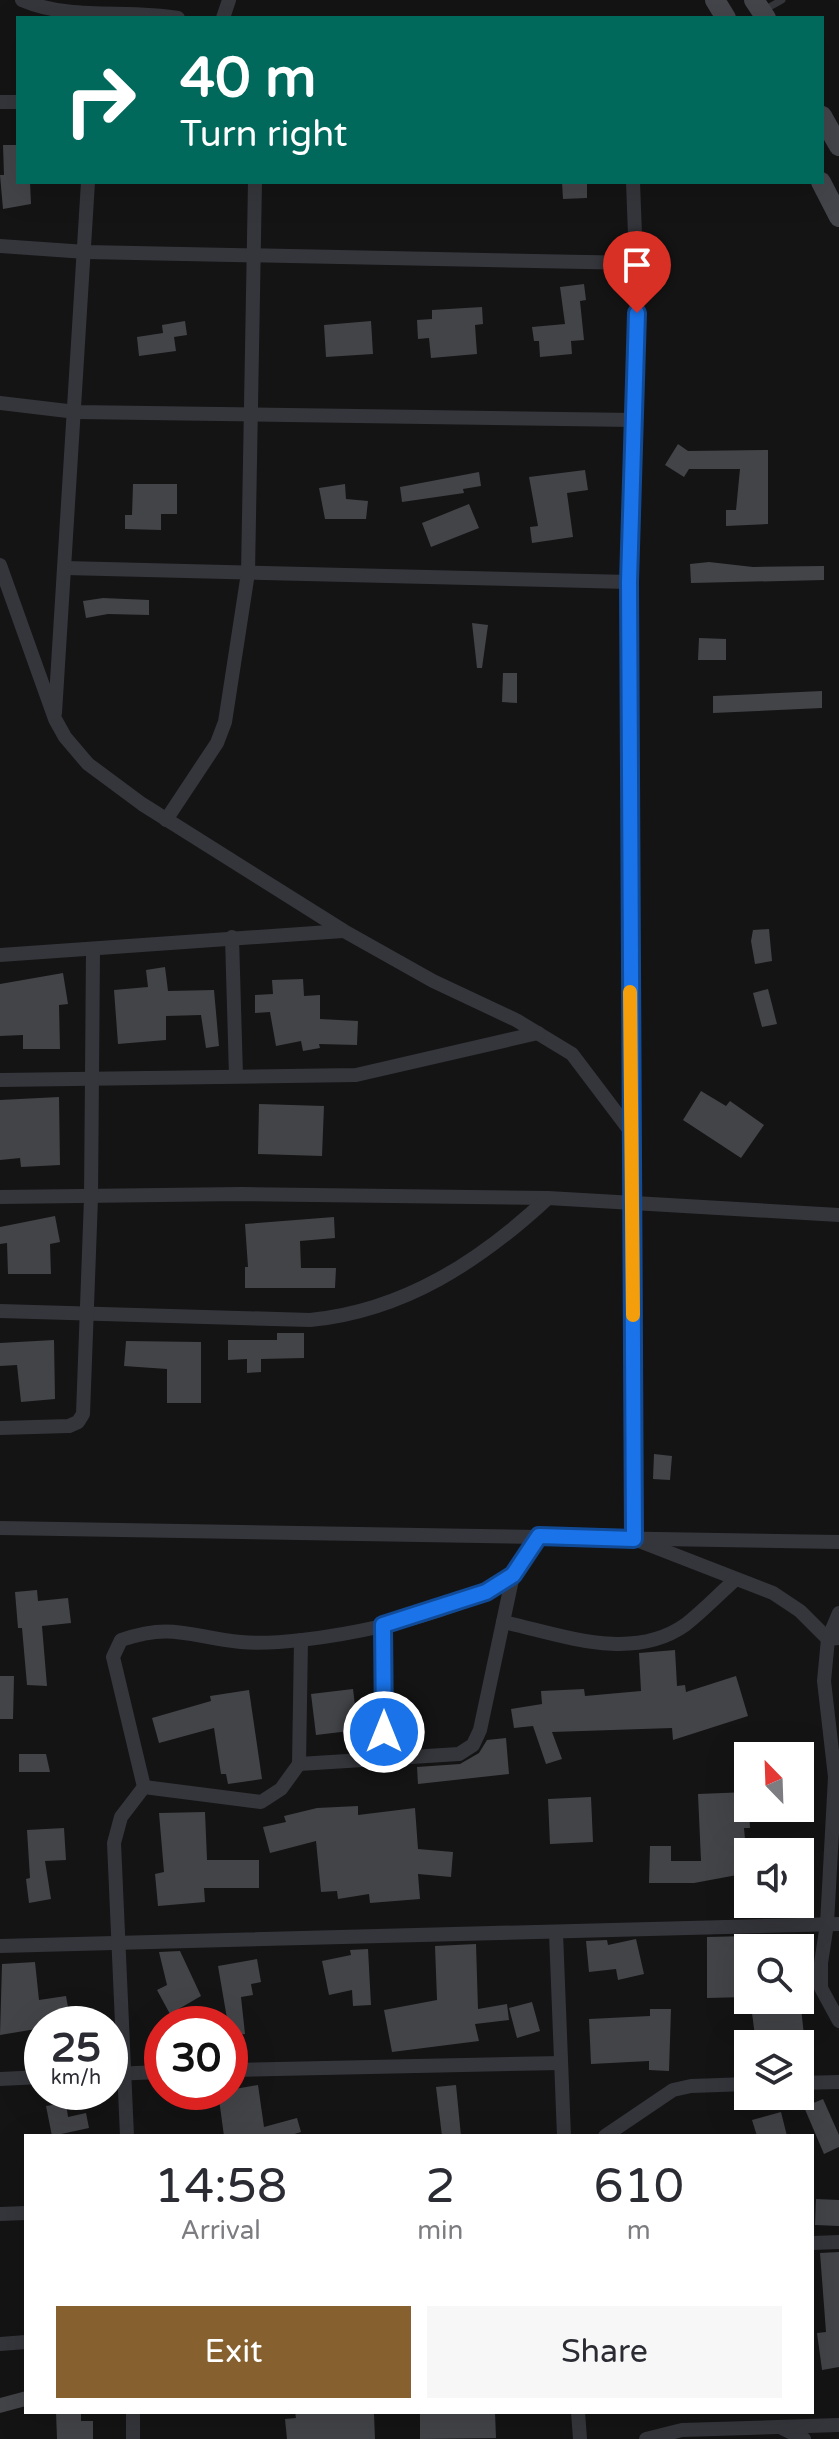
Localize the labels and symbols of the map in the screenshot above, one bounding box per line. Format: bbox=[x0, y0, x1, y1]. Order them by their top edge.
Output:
pin bbox=[603, 231, 671, 313]
position arrow bbox=[342, 1690, 426, 1774]
north arrow bbox=[734, 1742, 814, 1822]
speed limit sign: 30 bbox=[144, 2006, 248, 2110]

